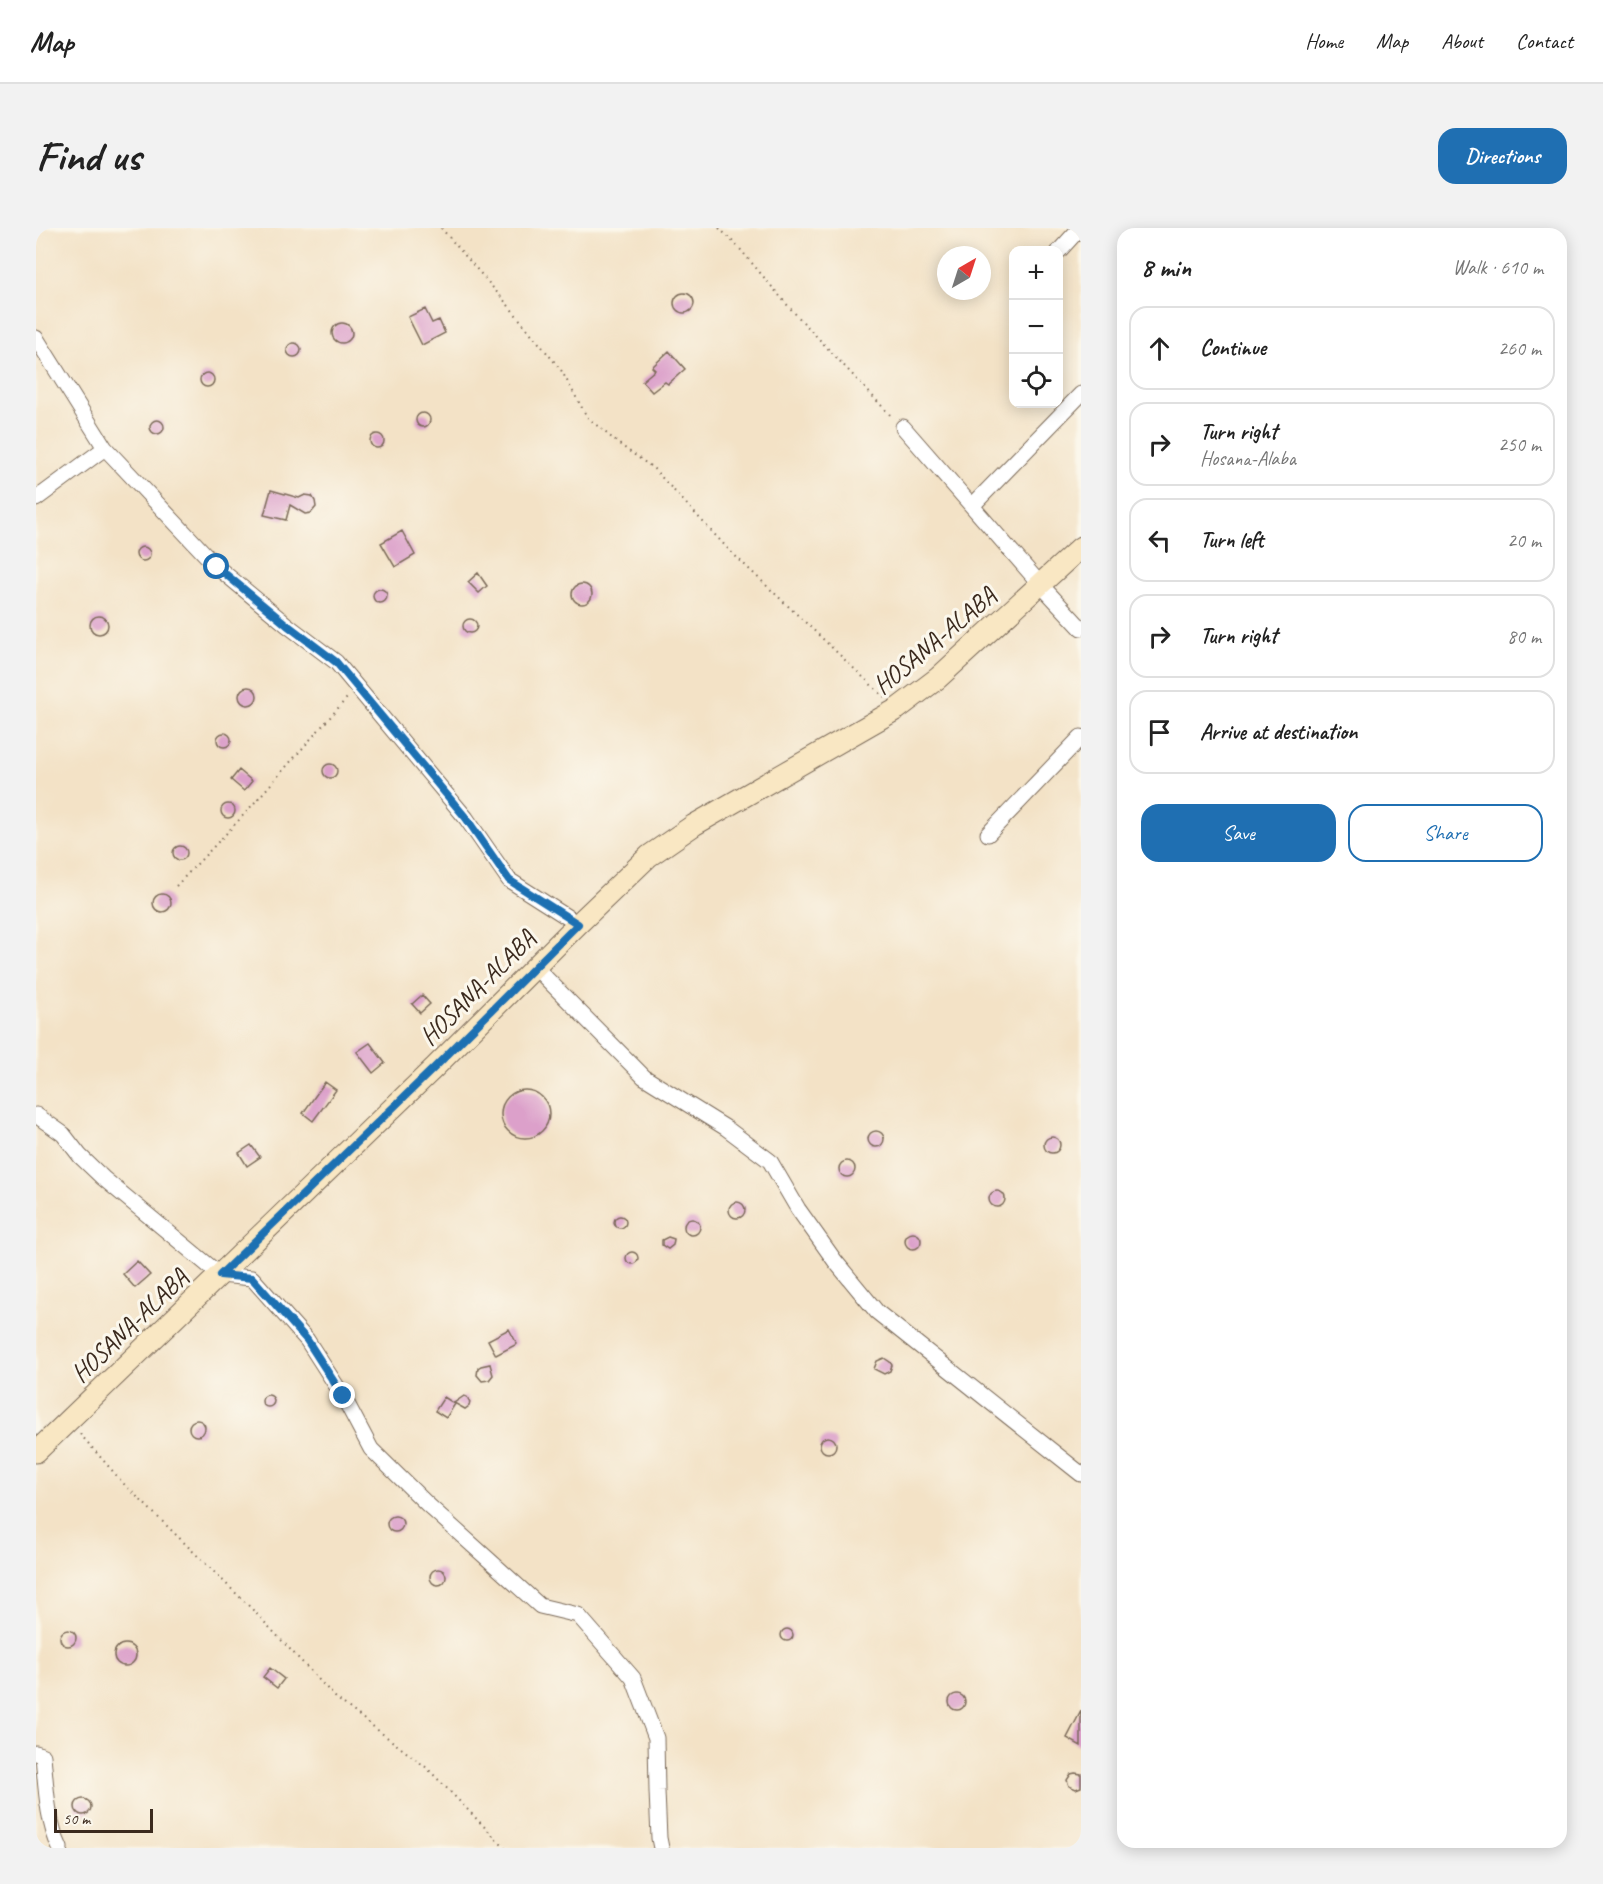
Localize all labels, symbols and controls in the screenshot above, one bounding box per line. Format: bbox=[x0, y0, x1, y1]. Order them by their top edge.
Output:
text: Map bbox=[30, 24, 73, 59]
text: Home bbox=[1305, 28, 1343, 54]
text: Map bbox=[1376, 28, 1408, 54]
text: About bbox=[1441, 28, 1483, 54]
text: Contact bbox=[1516, 28, 1573, 54]
button: Directions bbox=[1438, 128, 1567, 184]
text: Find us bbox=[36, 130, 141, 183]
north arrow bbox=[937, 246, 991, 300]
map controls bbox=[1009, 246, 1063, 408]
button: + bbox=[1009, 246, 1063, 300]
text: 8 min bbox=[1141, 251, 1191, 284]
text: Walk · 610 m bbox=[1453, 255, 1543, 280]
button: − bbox=[1009, 300, 1063, 354]
icon: ahead bbox=[1143, 332, 1176, 365]
text: Continue bbox=[1200, 334, 1266, 362]
text: 260 m bbox=[1498, 336, 1541, 361]
button: locate bbox=[1009, 354, 1063, 408]
text: Turn right bbox=[1200, 418, 1277, 446]
icon: right bbox=[1143, 428, 1176, 461]
text: 250 m bbox=[1498, 432, 1541, 457]
text: Hosana-Alaba bbox=[1200, 446, 1296, 471]
icon: left bbox=[1143, 524, 1176, 557]
text: Turn left bbox=[1200, 526, 1264, 554]
text: 20 m bbox=[1507, 528, 1541, 553]
route start bbox=[203, 553, 229, 579]
street label: HOSANA-ALABA bbox=[866, 579, 1003, 701]
icon: right bbox=[1143, 620, 1176, 653]
text: Turn right bbox=[1200, 622, 1277, 650]
text: 80 m bbox=[1507, 624, 1541, 649]
icon: arrive bbox=[1143, 716, 1176, 749]
text: Arrive at destination bbox=[1200, 718, 1357, 746]
button: Save bbox=[1141, 804, 1336, 862]
button: Share bbox=[1348, 804, 1543, 862]
street label: HOSANA-ALABA bbox=[412, 922, 543, 1052]
street label: HOSANA-ALABA bbox=[64, 1261, 196, 1390]
route end bbox=[329, 1382, 355, 1408]
scale bar bbox=[54, 1806, 153, 1834]
text: 50 m bbox=[63, 1809, 90, 1829]

